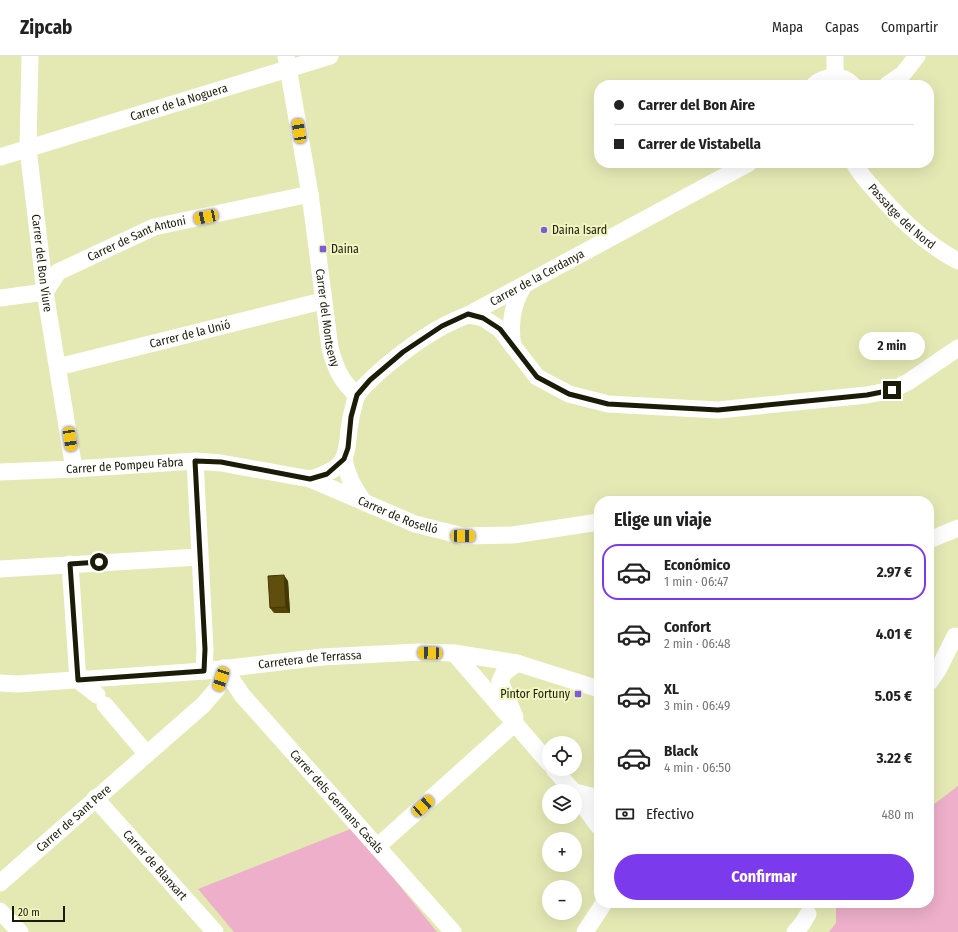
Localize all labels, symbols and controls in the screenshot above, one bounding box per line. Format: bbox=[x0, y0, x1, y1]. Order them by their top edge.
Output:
text: Zipcab bbox=[20, 16, 72, 39]
text: Mapa bbox=[772, 19, 803, 36]
text: Capas bbox=[825, 19, 859, 36]
text: Compartir bbox=[881, 19, 938, 36]
street label: Carrer de la Noguera bbox=[128, 81, 229, 124]
text: Carrer del Bon Aire bbox=[638, 96, 755, 114]
car bbox=[291, 118, 307, 144]
text: Carrer de Vistabella bbox=[638, 135, 761, 153]
street label: Passatge del Nord bbox=[865, 181, 938, 252]
car bbox=[193, 209, 219, 225]
street label: Carrer del Bon Viure bbox=[29, 213, 55, 313]
street label: Carrer de Sant Antoni bbox=[85, 213, 187, 264]
place label: Daina Isard bbox=[552, 223, 607, 237]
marker: Daina Isard bbox=[539, 225, 549, 235]
place label: Daina bbox=[331, 242, 359, 256]
marker: Daina bbox=[318, 244, 328, 254]
street label: Carrer de la Cerdanya bbox=[487, 246, 587, 309]
street label: Carrer del Montseny bbox=[313, 268, 343, 369]
street label: Carrer de la Unió bbox=[148, 317, 232, 351]
callout: 2 min bbox=[859, 332, 925, 360]
text: 2 min bbox=[878, 338, 906, 353]
route end bbox=[883, 381, 901, 399]
car bbox=[62, 426, 78, 452]
street label: Carrer de Pompeu Fabra bbox=[66, 455, 184, 476]
street label: Carrer de Roselló bbox=[356, 493, 439, 536]
text: Elige un viaje bbox=[614, 509, 712, 531]
car bbox=[451, 530, 475, 542]
route start bbox=[90, 553, 108, 571]
icon: car bbox=[616, 554, 652, 590]
text: Económico bbox=[664, 556, 731, 574]
text: 2.97 € bbox=[877, 563, 912, 581]
text: 1 min · 06:47 bbox=[664, 574, 728, 589]
icon: car bbox=[616, 616, 652, 652]
text: Confort bbox=[664, 618, 711, 636]
text: 4.01 € bbox=[876, 625, 912, 643]
text: 2 min · 06:48 bbox=[664, 636, 730, 651]
car bbox=[418, 647, 442, 659]
street label: Carretera de Terrassa bbox=[257, 648, 362, 672]
car bbox=[212, 666, 230, 692]
icon: car bbox=[616, 678, 652, 714]
text: XL bbox=[664, 680, 679, 698]
place label: Pintor Fortuny bbox=[500, 687, 571, 701]
text: 5.05 € bbox=[875, 687, 912, 705]
marker: Pintor Fortuny bbox=[573, 689, 583, 699]
text: 3 min · 06:49 bbox=[664, 698, 730, 713]
map controls bbox=[542, 736, 582, 920]
button: locate bbox=[542, 736, 582, 776]
icon: car bbox=[616, 740, 652, 776]
text: Black bbox=[664, 742, 698, 760]
street label: Carrer dels Germans Casals bbox=[287, 747, 386, 856]
text: 3.22 € bbox=[876, 749, 912, 767]
text: 4 min · 06:50 bbox=[664, 760, 731, 775]
street label: Carrer de Sant Pere bbox=[33, 782, 114, 855]
button: layers bbox=[542, 784, 582, 824]
car bbox=[410, 794, 436, 818]
icon: cash bbox=[614, 803, 636, 825]
text: Efectivo bbox=[646, 805, 694, 823]
text: 480 m bbox=[881, 807, 914, 822]
street label: Carrer de Blanxart bbox=[120, 827, 190, 903]
button: + bbox=[542, 832, 582, 872]
button: Confirmar bbox=[614, 854, 914, 900]
button: − bbox=[542, 880, 582, 920]
scale bar bbox=[12, 904, 65, 923]
text: 20 m bbox=[18, 906, 40, 919]

